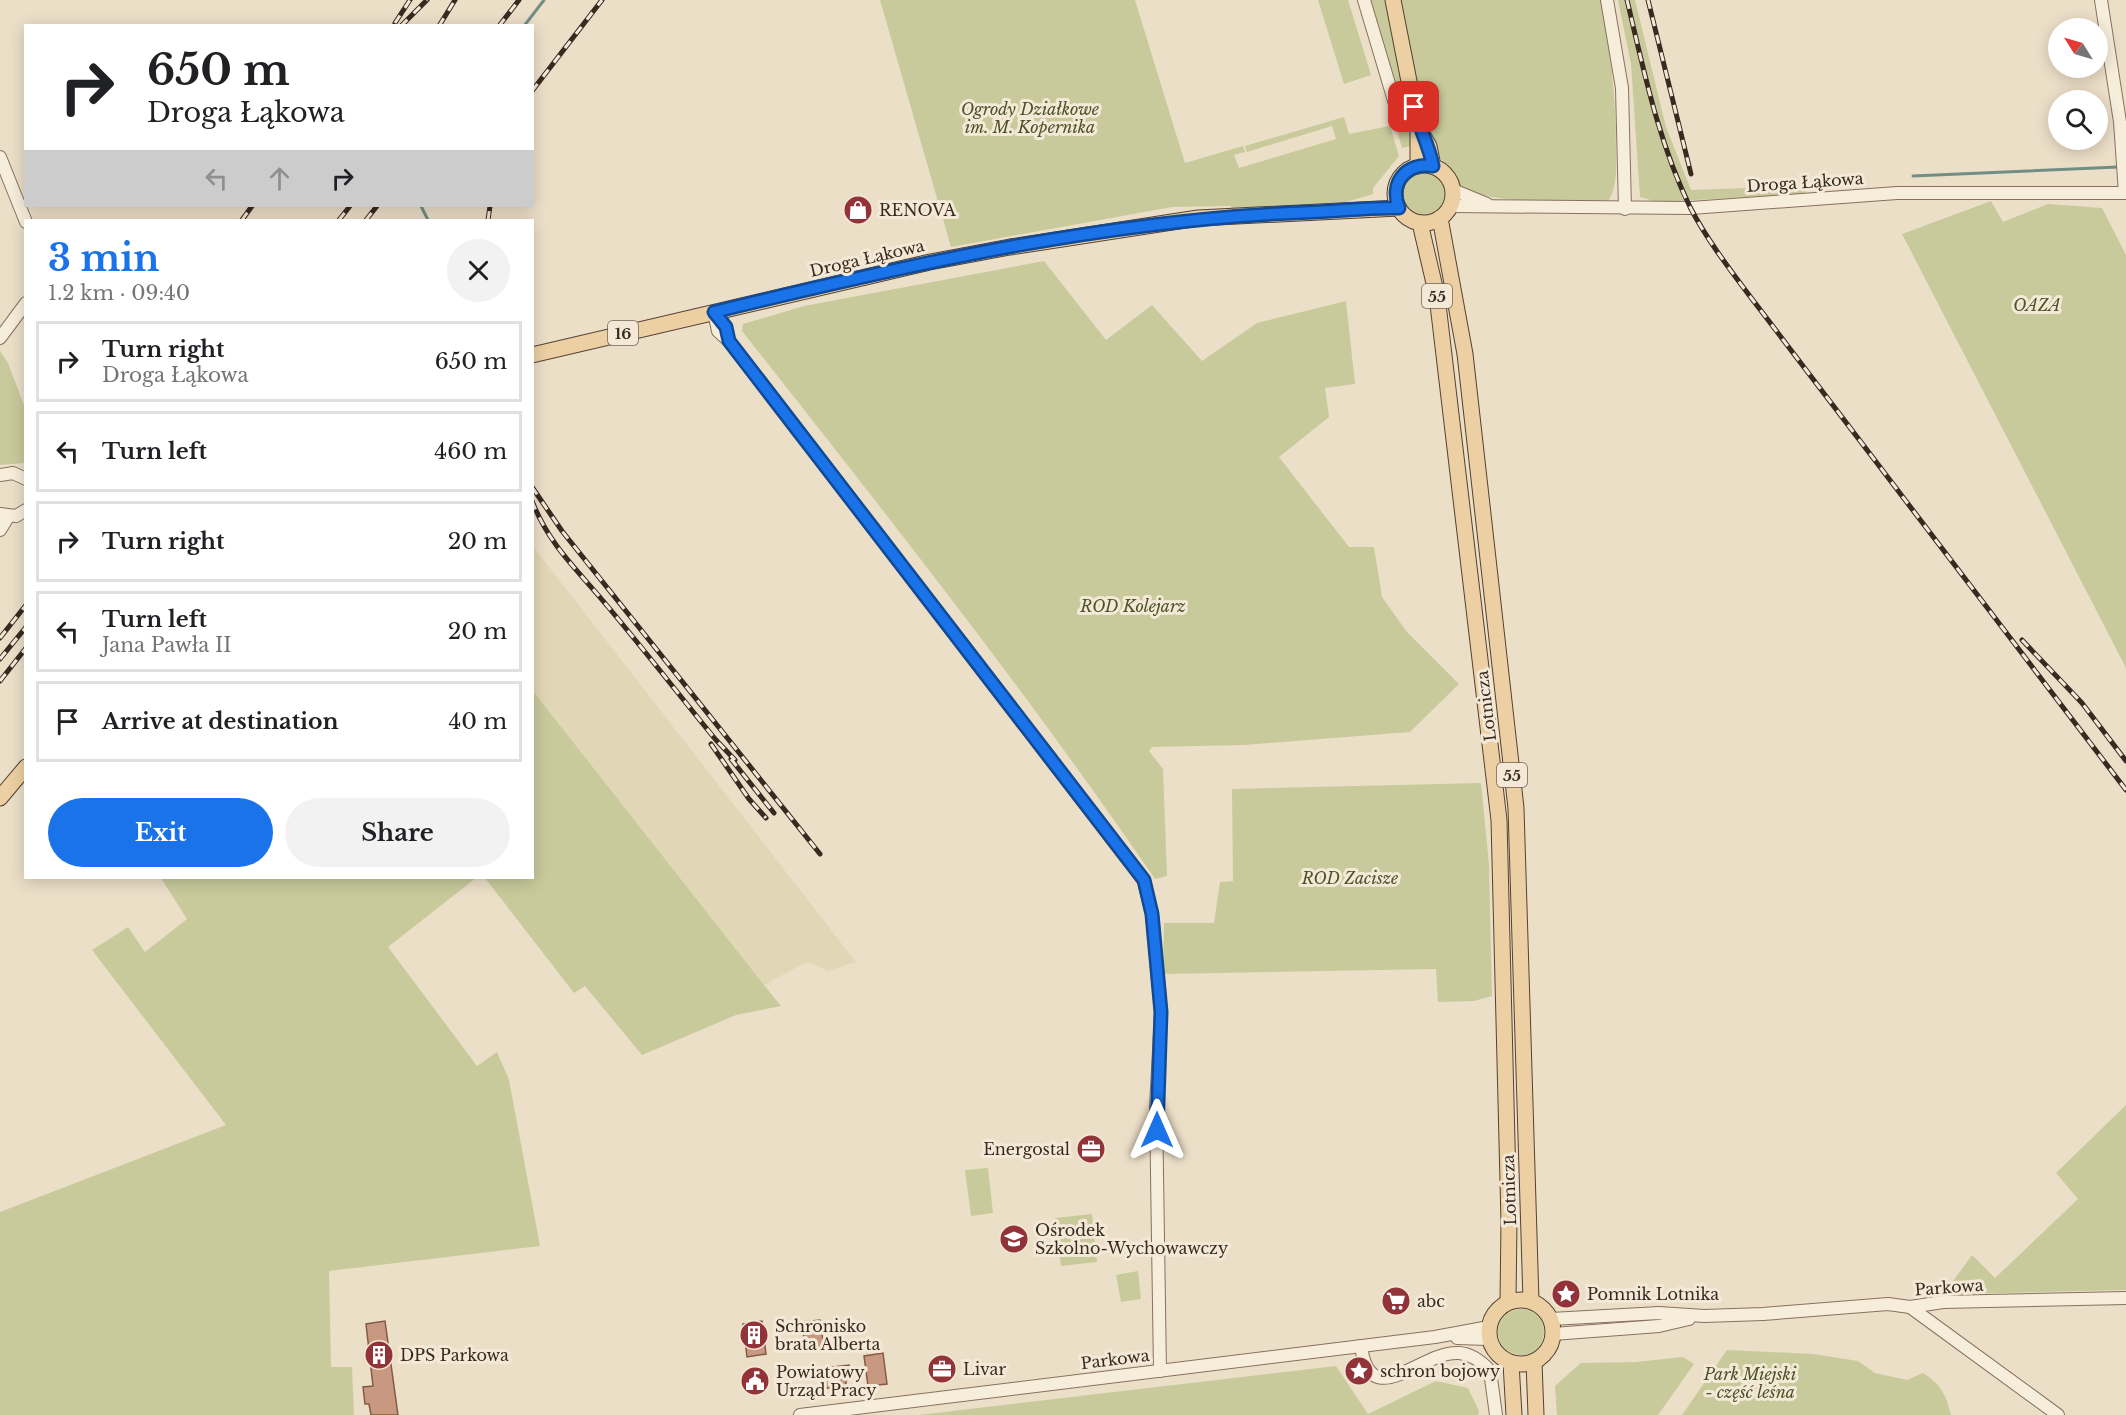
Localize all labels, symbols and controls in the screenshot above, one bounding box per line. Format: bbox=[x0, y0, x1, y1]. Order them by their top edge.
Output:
north arrow bbox=[2048, 18, 2108, 78]
map controls bbox=[2048, 18, 2108, 150]
text: 650 m bbox=[147, 44, 290, 96]
icon: right bbox=[48, 48, 126, 126]
pin bbox=[1388, 81, 1439, 132]
icon: arrive bbox=[1397, 90, 1430, 123]
button: search bbox=[2048, 90, 2108, 150]
text: Droga Łąkowa bbox=[147, 96, 345, 129]
park label: Ogrody Działkowe im. M. Kopernika bbox=[961, 99, 1100, 137]
icon: left bbox=[200, 162, 233, 195]
icon: ahead bbox=[263, 162, 296, 195]
icon: right bbox=[326, 162, 359, 195]
street label: Droga Łąkowa bbox=[1746, 168, 1864, 196]
shop icon: RENOVA bbox=[842, 194, 874, 226]
place label: RENOVA bbox=[879, 200, 956, 220]
street label: Droga Łąkowa bbox=[808, 235, 926, 281]
text: 3 min bbox=[48, 236, 160, 281]
button: close bbox=[447, 239, 510, 302]
text: 1.2 km · 09:40 bbox=[48, 281, 190, 305]
road number: 55 bbox=[1422, 284, 1452, 308]
park label: OAZA bbox=[2013, 295, 2061, 315]
road number: 16 bbox=[608, 321, 638, 345]
text: Turn right bbox=[102, 336, 224, 363]
icon: right bbox=[51, 345, 84, 378]
text: 650 m bbox=[435, 348, 507, 375]
text: Droga Łąkowa bbox=[102, 363, 249, 387]
icon: left bbox=[51, 435, 84, 468]
text: Turn left bbox=[102, 438, 207, 465]
text: 460 m bbox=[434, 438, 507, 465]
icon: right bbox=[51, 525, 84, 558]
text: Turn right bbox=[102, 528, 224, 555]
text: 20 m bbox=[448, 528, 507, 555]
park label: ROD Kolejarz bbox=[1079, 596, 1186, 616]
text: Turn left bbox=[102, 606, 207, 633]
icon: left bbox=[51, 615, 84, 648]
text: 20 m bbox=[448, 618, 507, 645]
text: Jana Pawła II bbox=[102, 633, 232, 657]
street label: Lotnicza bbox=[1472, 669, 1500, 742]
icon: arrive bbox=[51, 705, 84, 738]
text: Arrive at destination bbox=[102, 708, 339, 735]
text: 40 m bbox=[449, 708, 507, 735]
road number: 55 bbox=[1497, 763, 1527, 787]
button: Exit bbox=[48, 798, 273, 867]
button: Share bbox=[285, 798, 510, 867]
park label: ROD Zacisze bbox=[1301, 868, 1399, 888]
position arrow bbox=[1125, 1098, 1189, 1162]
office icon: Energostal bbox=[1075, 1133, 1107, 1165]
place label: Energostal bbox=[983, 1139, 1070, 1159]
street label: Lotnicza bbox=[1498, 1154, 1520, 1226]
place label: Ośrodek Szkolno-Wychowawczy bbox=[1035, 1220, 1229, 1258]
school or university icon: Ośrodek Szkolno-Wychowawczy bbox=[998, 1223, 1030, 1255]
street label: Parkowa bbox=[1914, 1275, 1984, 1299]
place icon: Pomnik Lotnika bbox=[1550, 1278, 1582, 1310]
place label: Pomnik Lotnika bbox=[1587, 1284, 1719, 1304]
supermarket icon: abc bbox=[1380, 1285, 1412, 1317]
place label: abc bbox=[1417, 1291, 1445, 1311]
place label: Schronisko brata Alberta bbox=[774, 1316, 881, 1354]
building icon: Schronisko brata Alberta bbox=[738, 1319, 770, 1351]
building icon: DPS Parkowa bbox=[363, 1339, 395, 1371]
place label: DPS Parkowa bbox=[400, 1345, 509, 1365]
street label: Parkowa bbox=[1080, 1345, 1151, 1373]
office icon: Livar bbox=[926, 1353, 958, 1385]
place icon: schron bojowy bbox=[1343, 1355, 1375, 1387]
place label: Livar bbox=[963, 1359, 1006, 1379]
place label: schron bojowy bbox=[1380, 1361, 1501, 1381]
place label: Powiatowy Urząd Pracy bbox=[776, 1362, 877, 1400]
park label: Park Miejski - część leśna bbox=[1703, 1364, 1797, 1402]
public building icon: Powiatowy Urząd Pracy bbox=[739, 1365, 771, 1397]

